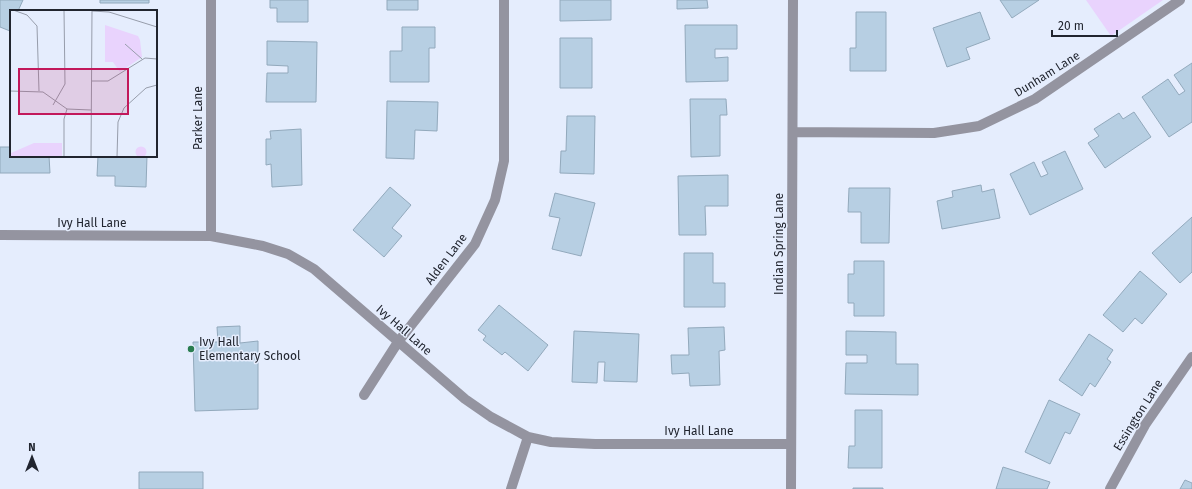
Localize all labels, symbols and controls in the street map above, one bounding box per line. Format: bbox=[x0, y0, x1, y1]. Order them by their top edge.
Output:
inset map bbox=[10, 10, 157, 157]
scale bar bbox=[1052, 12, 1117, 38]
text: 20 m bbox=[1058, 19, 1084, 33]
street label: Dunham Lane bbox=[1012, 48, 1082, 100]
street label: Parker Lane bbox=[191, 86, 205, 150]
street label: Indian Spring Lane bbox=[772, 193, 786, 295]
street label: Ivy Hall Lane bbox=[57, 216, 127, 230]
street label: Alden Lane bbox=[422, 231, 470, 287]
street label: Ivy Hall Lane bbox=[373, 302, 435, 358]
place label: Ivy Hall Elementary School bbox=[199, 335, 301, 363]
marker: Ivy Hall Elementary School bbox=[186, 344, 196, 354]
street label: Essington Lane bbox=[1110, 377, 1166, 453]
street label: Ivy Hall Lane bbox=[664, 424, 734, 438]
north arrow bbox=[12, 437, 52, 477]
text: N bbox=[28, 441, 36, 454]

